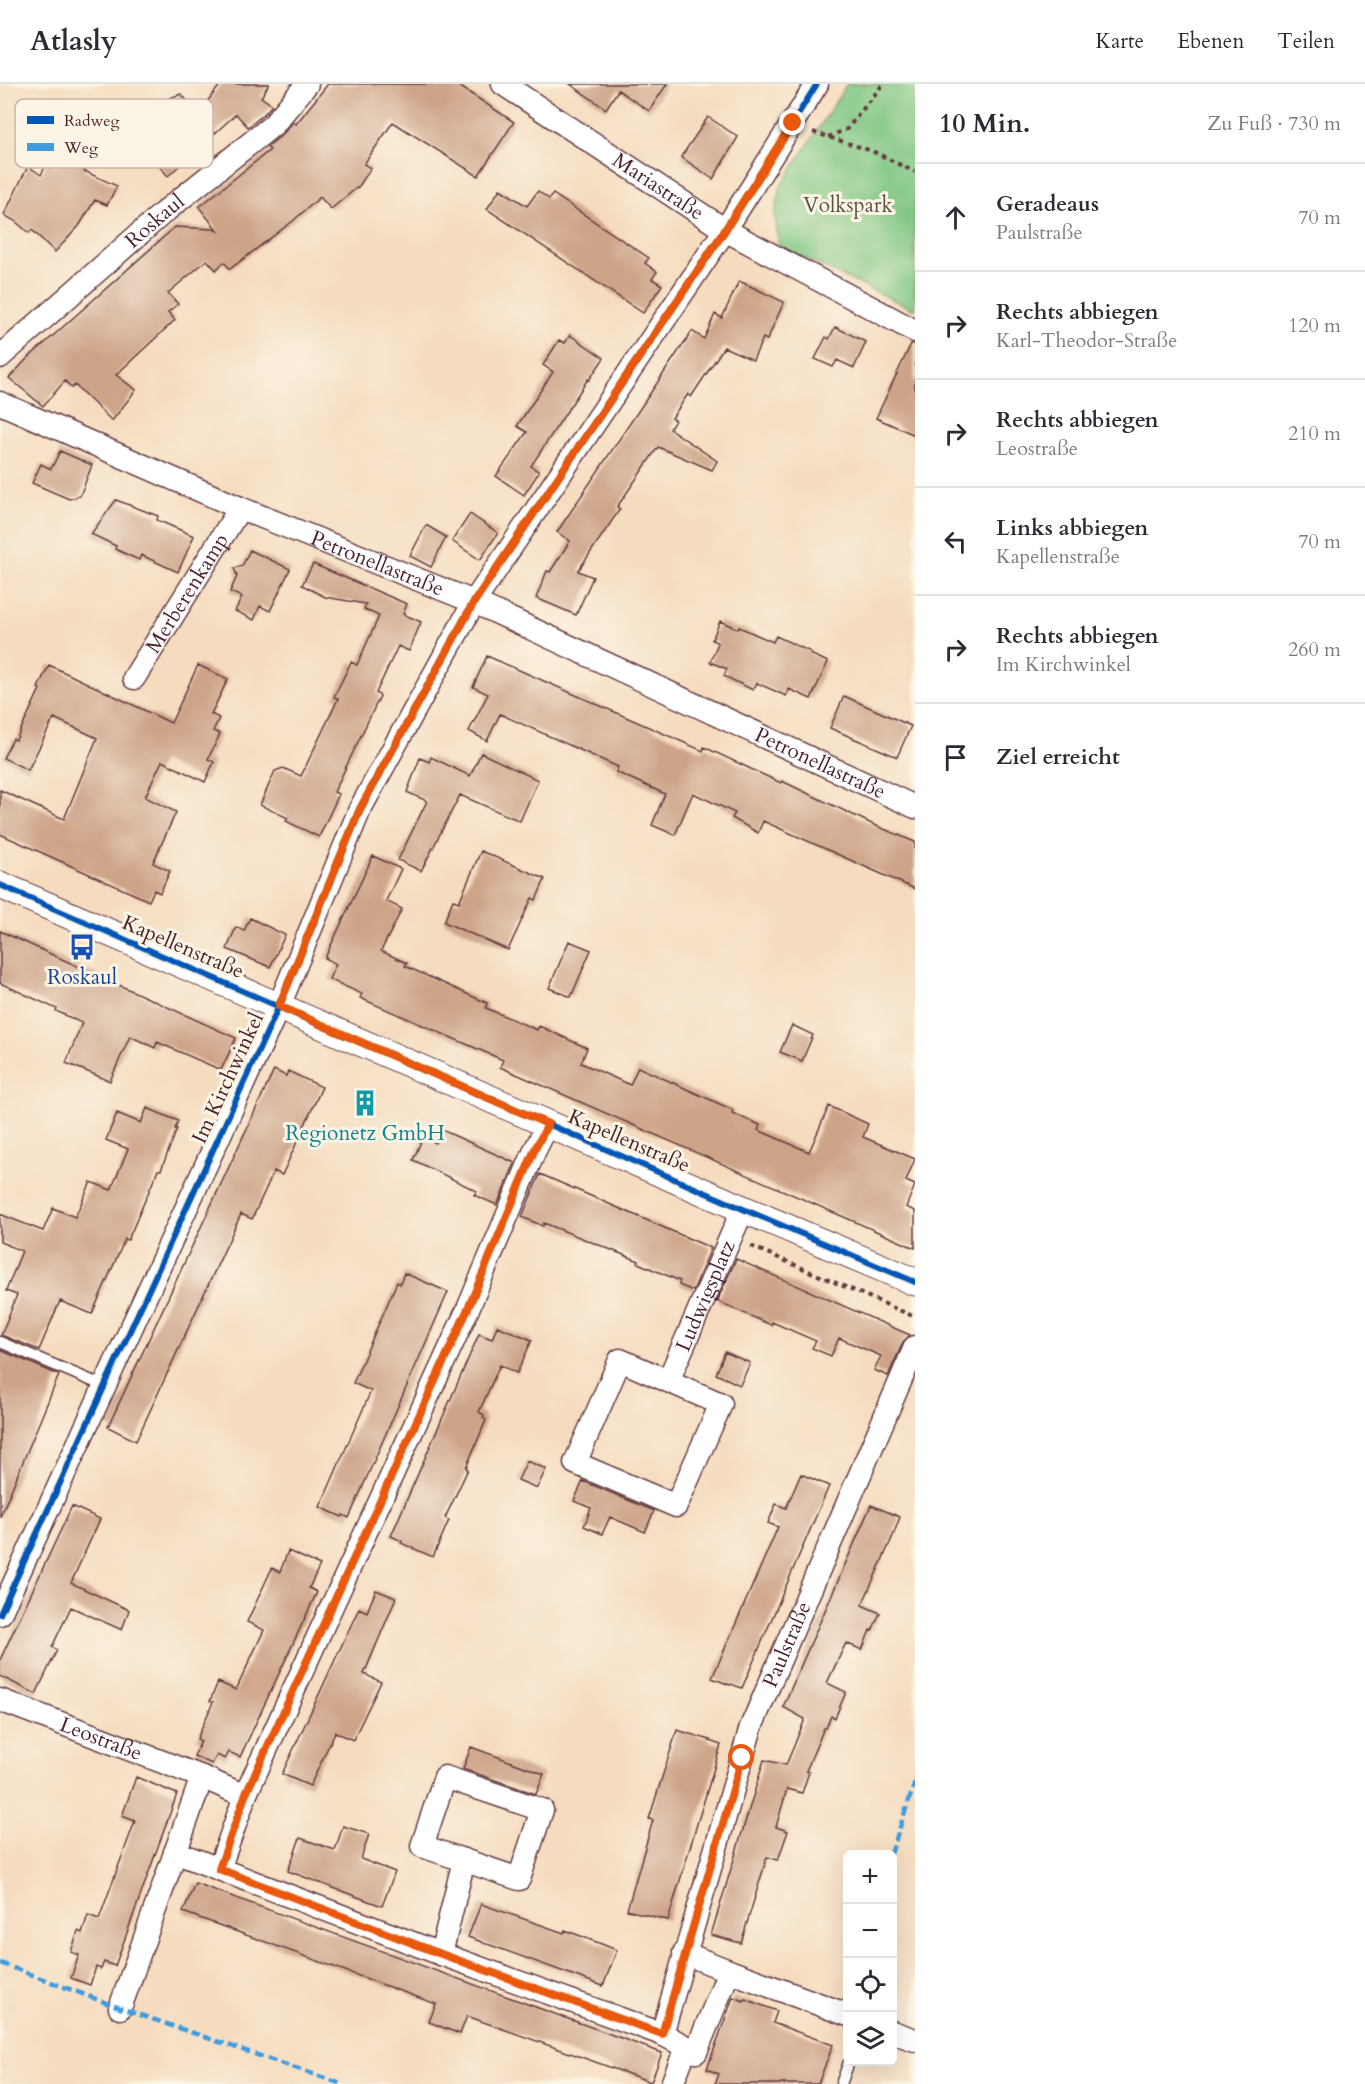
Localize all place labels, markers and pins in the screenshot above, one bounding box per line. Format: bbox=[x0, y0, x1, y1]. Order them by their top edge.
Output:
bus stop icon: Roskaul bbox=[67, 932, 97, 962]
place label: Roskaul bbox=[47, 963, 117, 992]
building icon: Regionetz GmbH bbox=[350, 1088, 380, 1118]
place label: Regionetz GmbH bbox=[285, 1119, 445, 1148]

